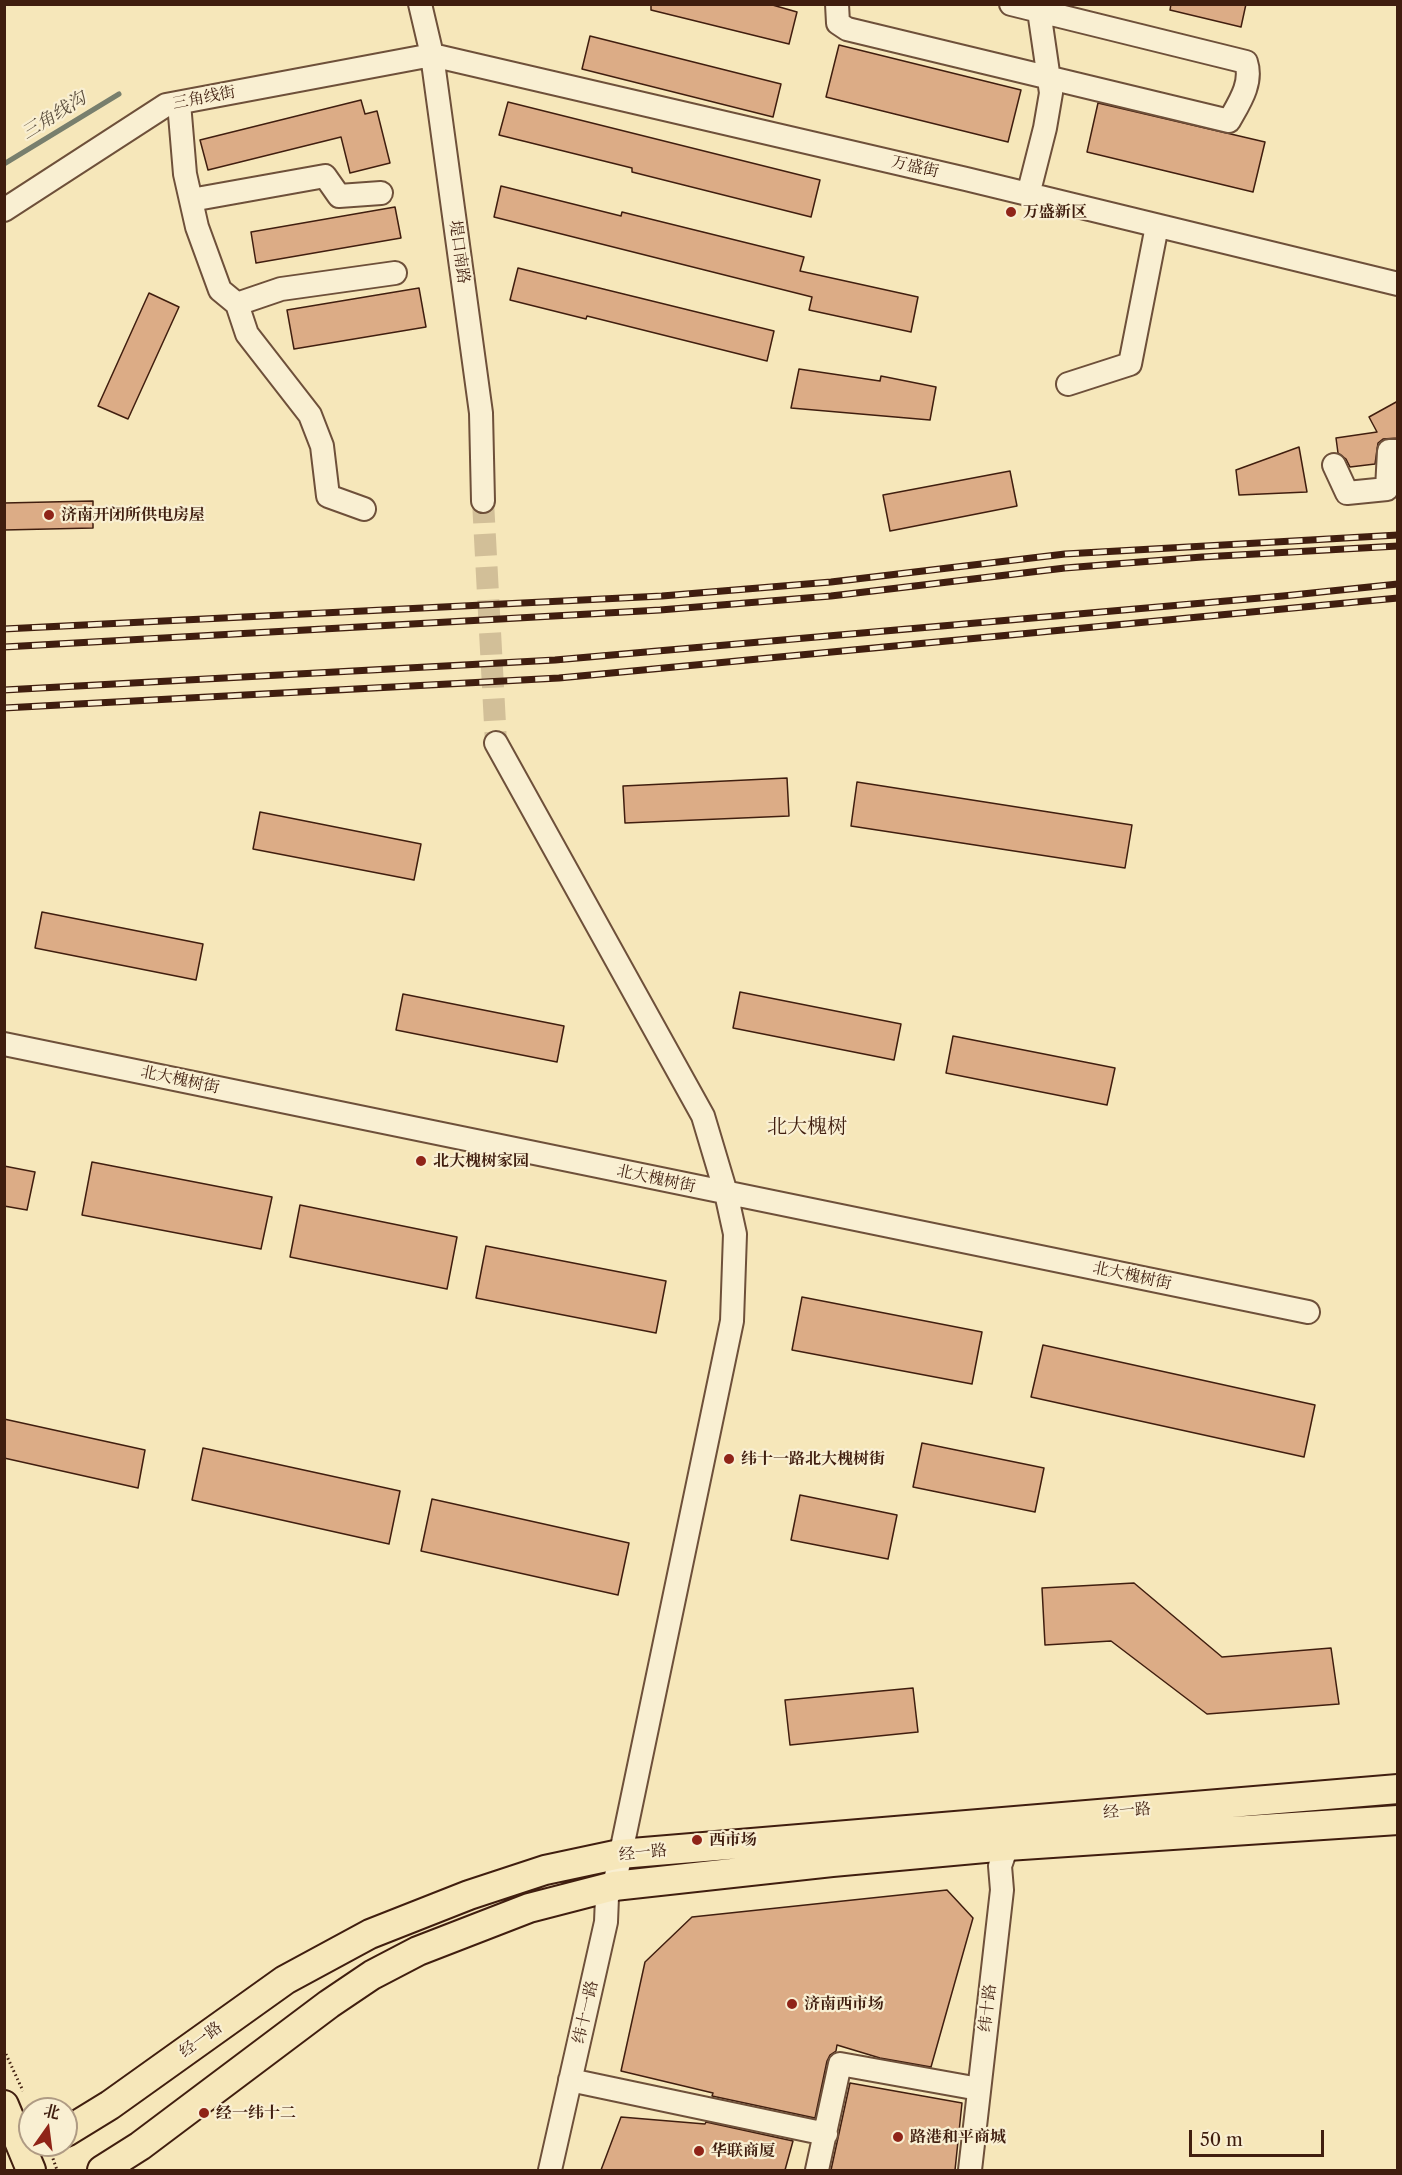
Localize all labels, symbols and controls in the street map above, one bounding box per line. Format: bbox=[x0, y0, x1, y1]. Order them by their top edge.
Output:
street label: 三角线街 bbox=[171, 82, 237, 114]
water label: 三角线沟 bbox=[18, 88, 90, 144]
street label: 万盛街 bbox=[889, 152, 941, 182]
place label: 万盛新区 bbox=[1023, 202, 1087, 222]
marker: 万盛新区 bbox=[1004, 205, 1018, 219]
street label: 堤口南路 bbox=[445, 219, 473, 285]
place label: 济南开闭所供电房屋 bbox=[61, 505, 205, 525]
marker: 济南开闭所供电房屋 bbox=[42, 508, 56, 522]
street label: 北大槐树街 bbox=[139, 1062, 221, 1098]
district label: 北大槐树 bbox=[767, 1115, 847, 1139]
place label: 北大槐树家园 bbox=[433, 1151, 529, 1171]
marker: 北大槐树家园 bbox=[414, 1154, 428, 1168]
street label: 北大槐树街 bbox=[615, 1161, 697, 1197]
street label: 北大槐树街 bbox=[1091, 1258, 1173, 1294]
place label: 纬十一路北大槐树街 bbox=[741, 1449, 885, 1469]
marker: 纬十一路北大槐树街 bbox=[722, 1452, 736, 1466]
street label: 经一路 bbox=[1102, 1799, 1152, 1823]
place label: 西市场 bbox=[709, 1830, 757, 1850]
marker: 西市场 bbox=[690, 1833, 704, 1847]
street label: 经一路 bbox=[618, 1841, 668, 1865]
street label: 纬十一路 bbox=[569, 1979, 603, 2045]
street label: 纬十路 bbox=[976, 1983, 1000, 2033]
place label: 济南西市场 bbox=[804, 1994, 884, 2014]
marker: 济南西市场 bbox=[785, 1997, 799, 2011]
street label: 经一路 bbox=[176, 2018, 226, 2062]
north arrow bbox=[18, 2097, 78, 2157]
text: 北 bbox=[42, 2100, 62, 2123]
place label: 经一纬十二 bbox=[216, 2103, 296, 2123]
marker: 经一纬十二 bbox=[197, 2106, 211, 2120]
scale bar bbox=[1192, 2118, 1327, 2156]
place label: 路港和平商城 bbox=[910, 2127, 1006, 2147]
text: 50 m bbox=[1200, 2129, 1243, 2151]
marker: 路港和平商城 bbox=[891, 2130, 905, 2144]
place label: 华联商厦 bbox=[711, 2141, 775, 2161]
marker: 华联商厦 bbox=[692, 2144, 706, 2158]

